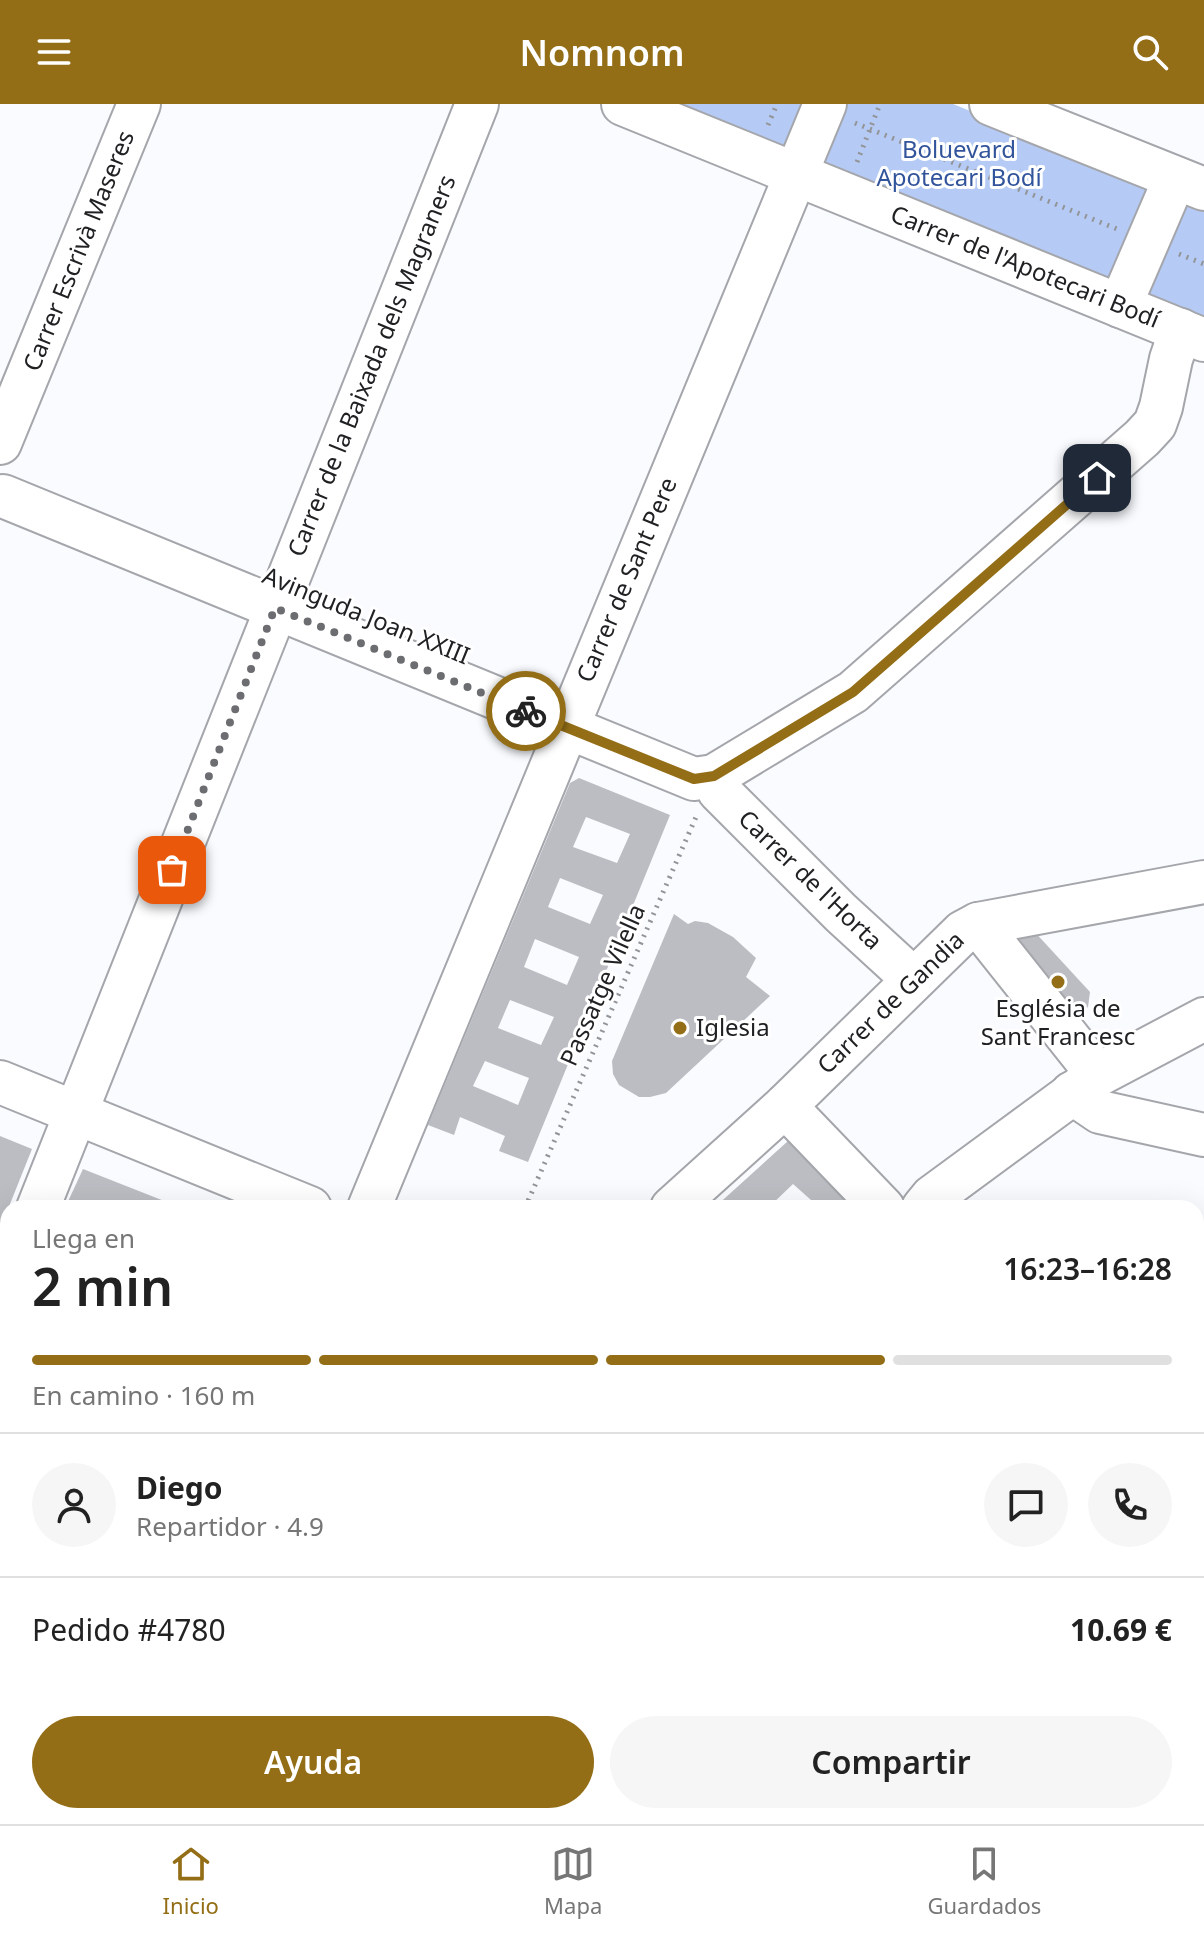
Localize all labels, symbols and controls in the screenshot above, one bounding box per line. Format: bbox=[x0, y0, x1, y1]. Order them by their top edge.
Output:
text: Nomnom bbox=[519, 28, 685, 77]
icon: menu bbox=[32, 30, 76, 74]
icon: search bbox=[1128, 30, 1172, 74]
street label: Carrer Escrivà Maseres bbox=[14, 125, 141, 376]
park label: Boluevard Apotecari Bodí bbox=[876, 132, 1042, 193]
street label: Carrer de la Baixada dels Magraners bbox=[279, 170, 462, 561]
street label: Carrer de l'Apotecari Bodí bbox=[886, 196, 1166, 335]
pin bbox=[1063, 444, 1131, 512]
icon: home bbox=[1075, 456, 1119, 500]
street label: Carrer de Sant Pere bbox=[568, 472, 684, 687]
street label: Avinguda Joan XXIII bbox=[258, 558, 475, 671]
courier bbox=[486, 671, 566, 751]
icon: bike bbox=[504, 689, 548, 733]
street label: Carrer de l'Horta bbox=[732, 802, 890, 956]
pin bbox=[138, 836, 206, 904]
icon: bag bbox=[150, 848, 194, 892]
street label: Passatge Vilella bbox=[551, 898, 652, 1070]
street label: Carrer de Gandia bbox=[809, 923, 971, 1081]
marker: Església de Sant Francesc bbox=[1049, 973, 1067, 991]
place label: Església de Sant Francesc bbox=[981, 991, 1135, 1052]
place label: Iglesia bbox=[696, 1010, 770, 1043]
marker: Iglesia bbox=[671, 1019, 689, 1037]
text: Llega en bbox=[32, 1220, 135, 1256]
text: 16:23–16:28 bbox=[1003, 1248, 1172, 1289]
text: 2 min bbox=[32, 1250, 173, 1321]
text: En camino · 160 m bbox=[32, 1377, 255, 1413]
button: person bbox=[32, 1463, 116, 1547]
button: chat bbox=[984, 1463, 1068, 1547]
button: phone bbox=[1088, 1463, 1172, 1547]
text: Diego bbox=[136, 1467, 223, 1508]
text: Repartidor · 4.9 bbox=[136, 1508, 324, 1544]
text: Pedido #4780 bbox=[32, 1609, 226, 1650]
text: 10.69 € bbox=[1070, 1609, 1172, 1650]
button: Ayuda bbox=[32, 1716, 594, 1808]
button: Compartir bbox=[610, 1716, 1172, 1808]
tab: Inicio bbox=[163, 1842, 219, 1920]
tab: Mapa bbox=[544, 1842, 602, 1920]
tab: Guardados bbox=[928, 1842, 1041, 1920]

